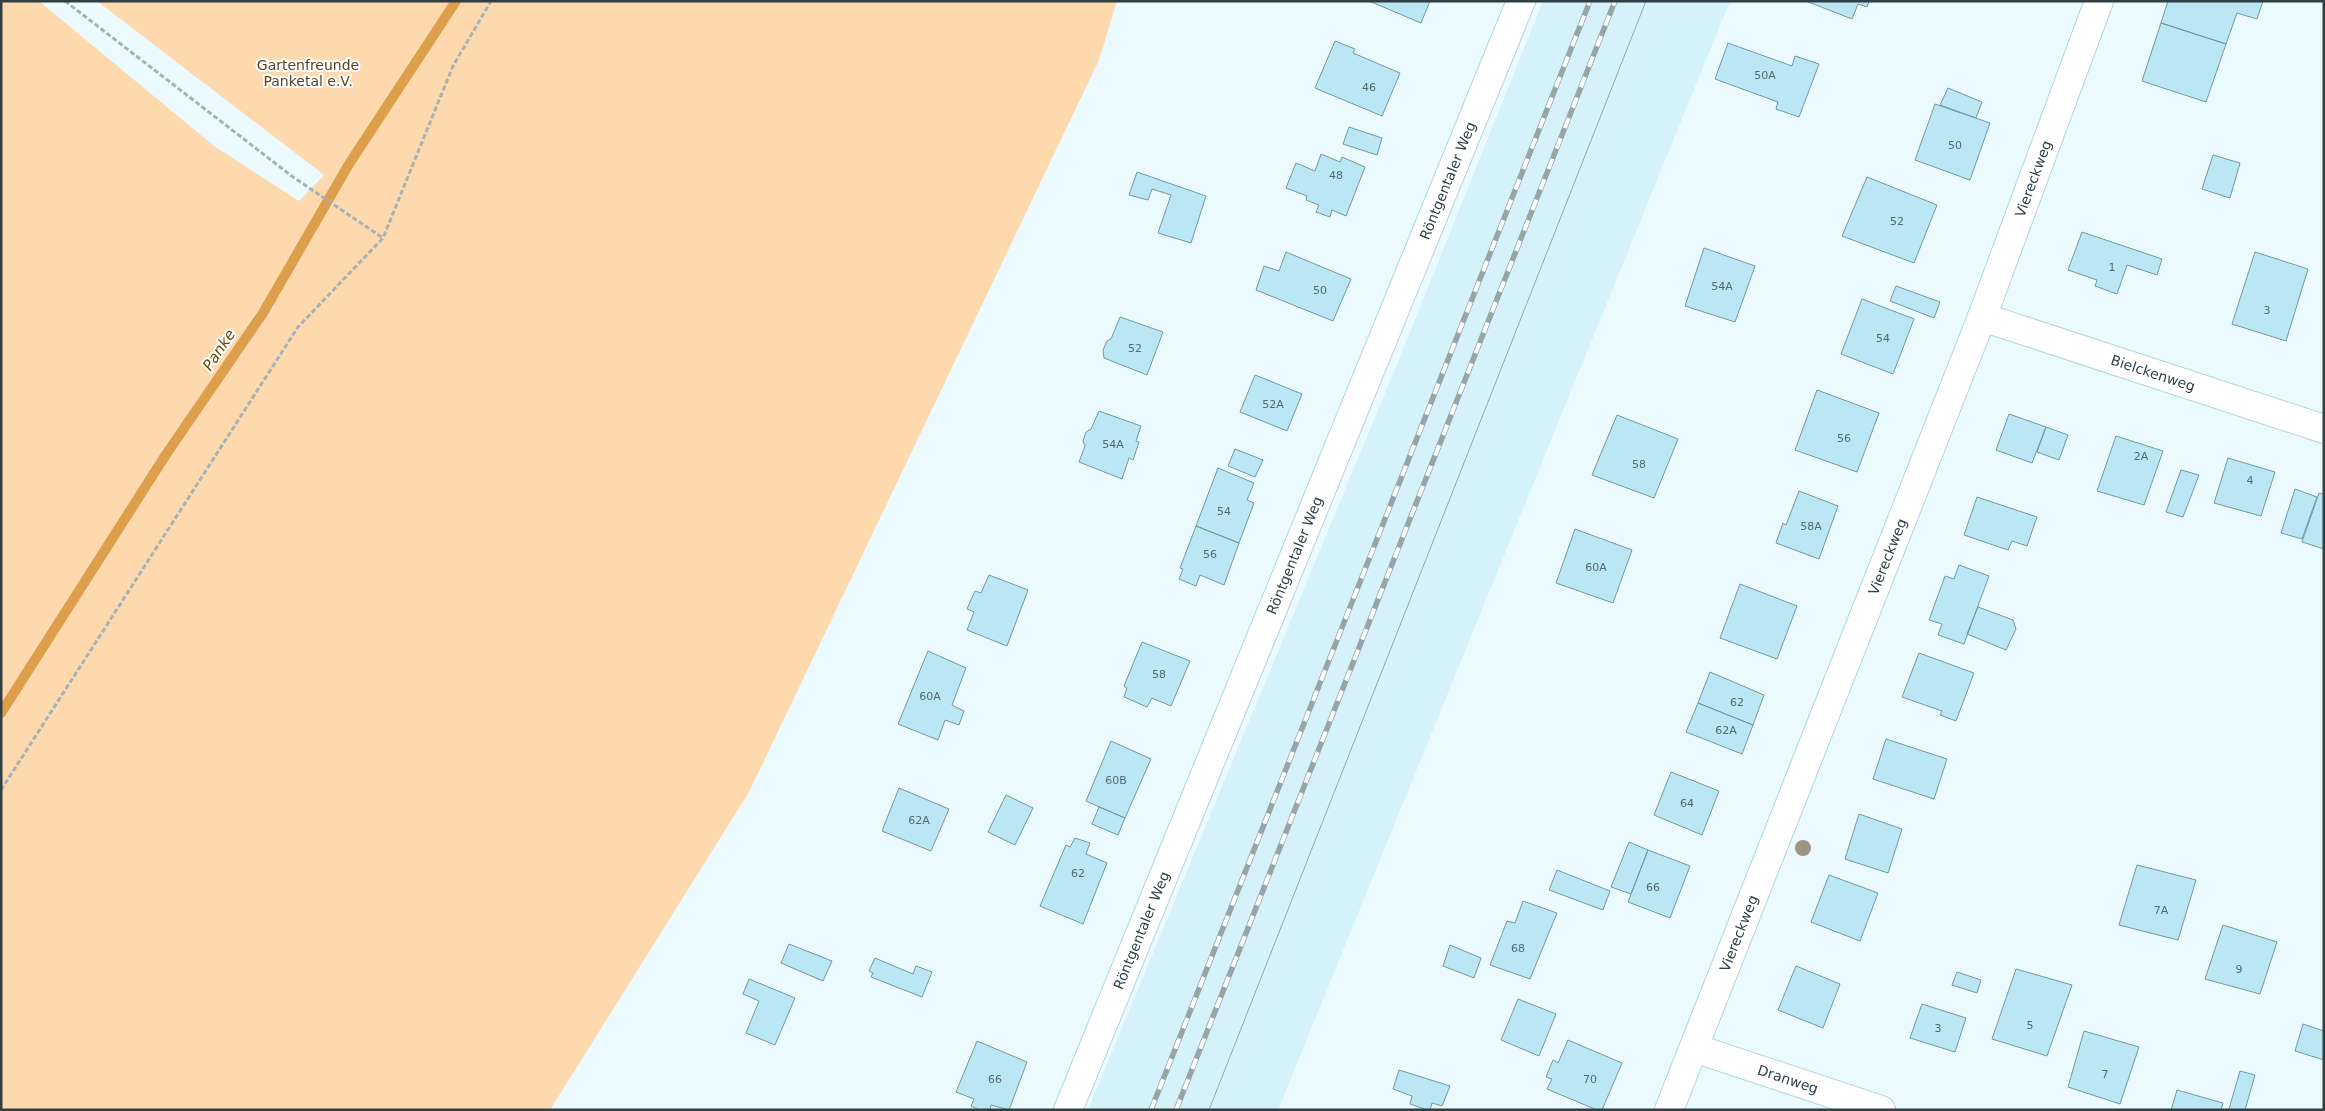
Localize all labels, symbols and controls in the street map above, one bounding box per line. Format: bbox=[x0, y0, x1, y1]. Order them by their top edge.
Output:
park label: Gartenfreunde Panketal e.V. bbox=[257, 57, 359, 89]
house number: 50A bbox=[1754, 69, 1776, 82]
house number: 46 bbox=[1362, 81, 1376, 94]
street label: Röntgentaler Weg bbox=[1416, 119, 1479, 242]
street label: Viereckweg bbox=[2012, 138, 2055, 219]
house number: 50 bbox=[1948, 139, 1962, 152]
house number: 48 bbox=[1329, 169, 1343, 182]
house number: 52 bbox=[1890, 215, 1904, 228]
house number: 1 bbox=[2109, 261, 2116, 274]
house number: 54A bbox=[1711, 280, 1733, 293]
house number: 50 bbox=[1313, 284, 1327, 297]
house number: 3 bbox=[2264, 304, 2271, 317]
water label: Panke bbox=[199, 326, 239, 374]
house number: 54 bbox=[1876, 332, 1890, 345]
house number: 52 bbox=[1128, 342, 1142, 355]
street label: Bielckenweg bbox=[2109, 352, 2197, 394]
house number: 52A bbox=[1262, 398, 1284, 411]
house number: 56 bbox=[1837, 432, 1851, 445]
house number: 54A bbox=[1102, 438, 1124, 451]
house number: 2A bbox=[2134, 450, 2149, 463]
house number: 58 bbox=[1632, 458, 1646, 471]
house number: 4 bbox=[2247, 474, 2254, 487]
street label: Röntgentaler Weg bbox=[1263, 494, 1326, 617]
house number: 54 bbox=[1217, 505, 1231, 518]
street label: Viereckweg bbox=[1865, 516, 1910, 597]
house number: 58A bbox=[1800, 520, 1822, 533]
house number: 56 bbox=[1203, 548, 1217, 561]
house number: 60A bbox=[1585, 561, 1607, 574]
house number: 58 bbox=[1152, 668, 1166, 681]
house number: 60A bbox=[919, 690, 941, 703]
house number: 62 bbox=[1730, 696, 1744, 709]
house number: 62A bbox=[1715, 724, 1737, 737]
house number: 60B bbox=[1105, 774, 1127, 787]
house number: 64 bbox=[1680, 797, 1694, 810]
house number: 62A bbox=[908, 814, 930, 827]
house number: 62 bbox=[1071, 867, 1085, 880]
street label: Röntgentaler Weg bbox=[1110, 869, 1173, 992]
house number: 66 bbox=[1646, 881, 1660, 894]
street label: Viereckweg bbox=[1717, 893, 1761, 974]
house number: 7A bbox=[2154, 904, 2169, 917]
house number: 68 bbox=[1511, 942, 1525, 955]
house number: 9 bbox=[2236, 963, 2243, 976]
house number: 5 bbox=[2027, 1019, 2034, 1032]
house number: 3 bbox=[1935, 1022, 1942, 1035]
street label: Dranweg bbox=[1756, 1062, 1820, 1097]
house number: 7 bbox=[2102, 1068, 2109, 1081]
house number: 66 bbox=[988, 1073, 1002, 1086]
house number: 70 bbox=[1583, 1073, 1597, 1086]

